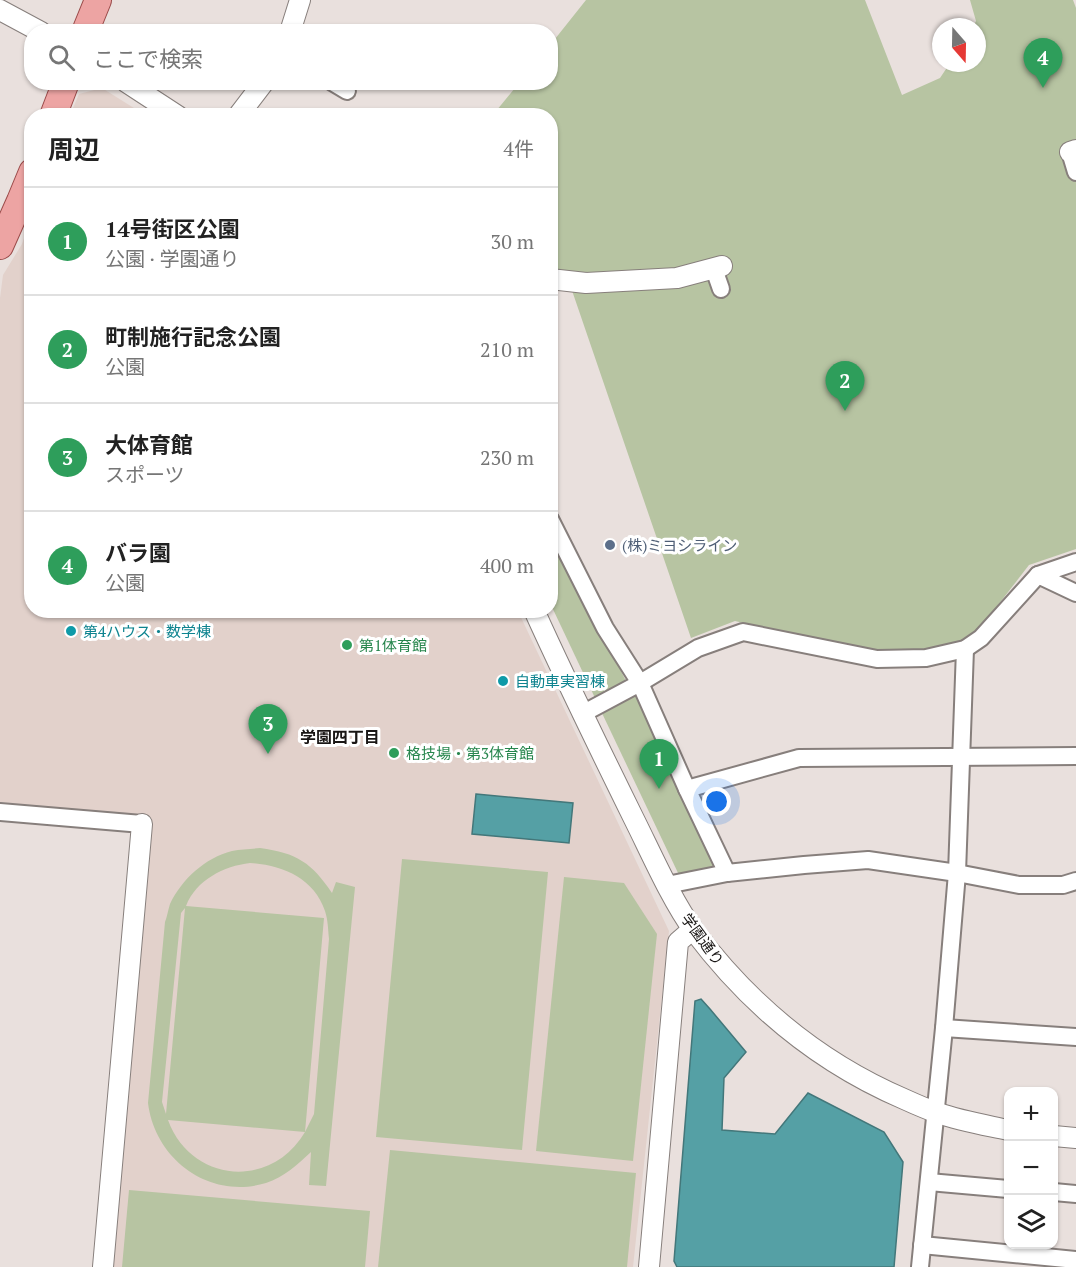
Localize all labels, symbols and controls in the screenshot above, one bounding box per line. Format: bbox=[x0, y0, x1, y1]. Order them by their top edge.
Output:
north arrow bbox=[932, 18, 986, 72]
search box bbox=[24, 24, 558, 90]
pin: 4 bbox=[1024, 38, 1062, 88]
icon: search bbox=[45, 41, 78, 74]
text: ここで検索 bbox=[93, 44, 203, 73]
text: 周辺 bbox=[48, 132, 100, 166]
text: 4件 bbox=[503, 135, 534, 162]
text: 14号街区公園 bbox=[105, 214, 240, 243]
text: 1 bbox=[62, 228, 73, 255]
text: 30 m bbox=[491, 228, 534, 255]
text: 公園 · 学園通り bbox=[105, 245, 240, 272]
text: 町制施行記念公園 bbox=[105, 322, 281, 351]
text: 2 bbox=[62, 336, 73, 363]
text: 210 m bbox=[480, 336, 534, 363]
text: 公園 bbox=[105, 353, 145, 380]
pin: 2 bbox=[826, 362, 864, 411]
text: 大体育館 bbox=[105, 430, 193, 459]
text: 3 bbox=[62, 444, 73, 471]
text: 230 m bbox=[480, 444, 534, 471]
text: スポーツ bbox=[105, 461, 185, 488]
place label: (株)ミヨシライン bbox=[622, 535, 737, 555]
text: バラ園 bbox=[105, 538, 171, 567]
marker: (株)ミヨシライン bbox=[603, 538, 617, 552]
text: 4 bbox=[62, 552, 73, 579]
text: 400 m bbox=[480, 552, 534, 579]
text: 公園 bbox=[105, 569, 145, 596]
place label: 第4ハウス・数学棟 bbox=[83, 621, 211, 641]
marker: 第4ハウス・数学棟 bbox=[64, 624, 78, 638]
place label: 第1体育館 bbox=[359, 635, 427, 655]
marker: 第1体育館 bbox=[340, 638, 354, 652]
place label: 自動車実習棟 bbox=[515, 671, 605, 691]
marker: 自動車実習棟 bbox=[496, 674, 510, 688]
pin: 3 bbox=[248, 704, 288, 754]
district label: 学園四丁目 bbox=[300, 726, 380, 748]
pin: 1 bbox=[640, 740, 678, 789]
place label: 格技場・第3体育館 bbox=[406, 743, 534, 763]
marker: 格技場・第3体育館 bbox=[387, 746, 401, 760]
your location bbox=[702, 787, 731, 816]
street label: 学園通り bbox=[677, 909, 729, 969]
map controls bbox=[1004, 1087, 1058, 1249]
button: + bbox=[1004, 1087, 1058, 1141]
button: − bbox=[1004, 1141, 1058, 1195]
button: layers bbox=[1004, 1195, 1058, 1249]

